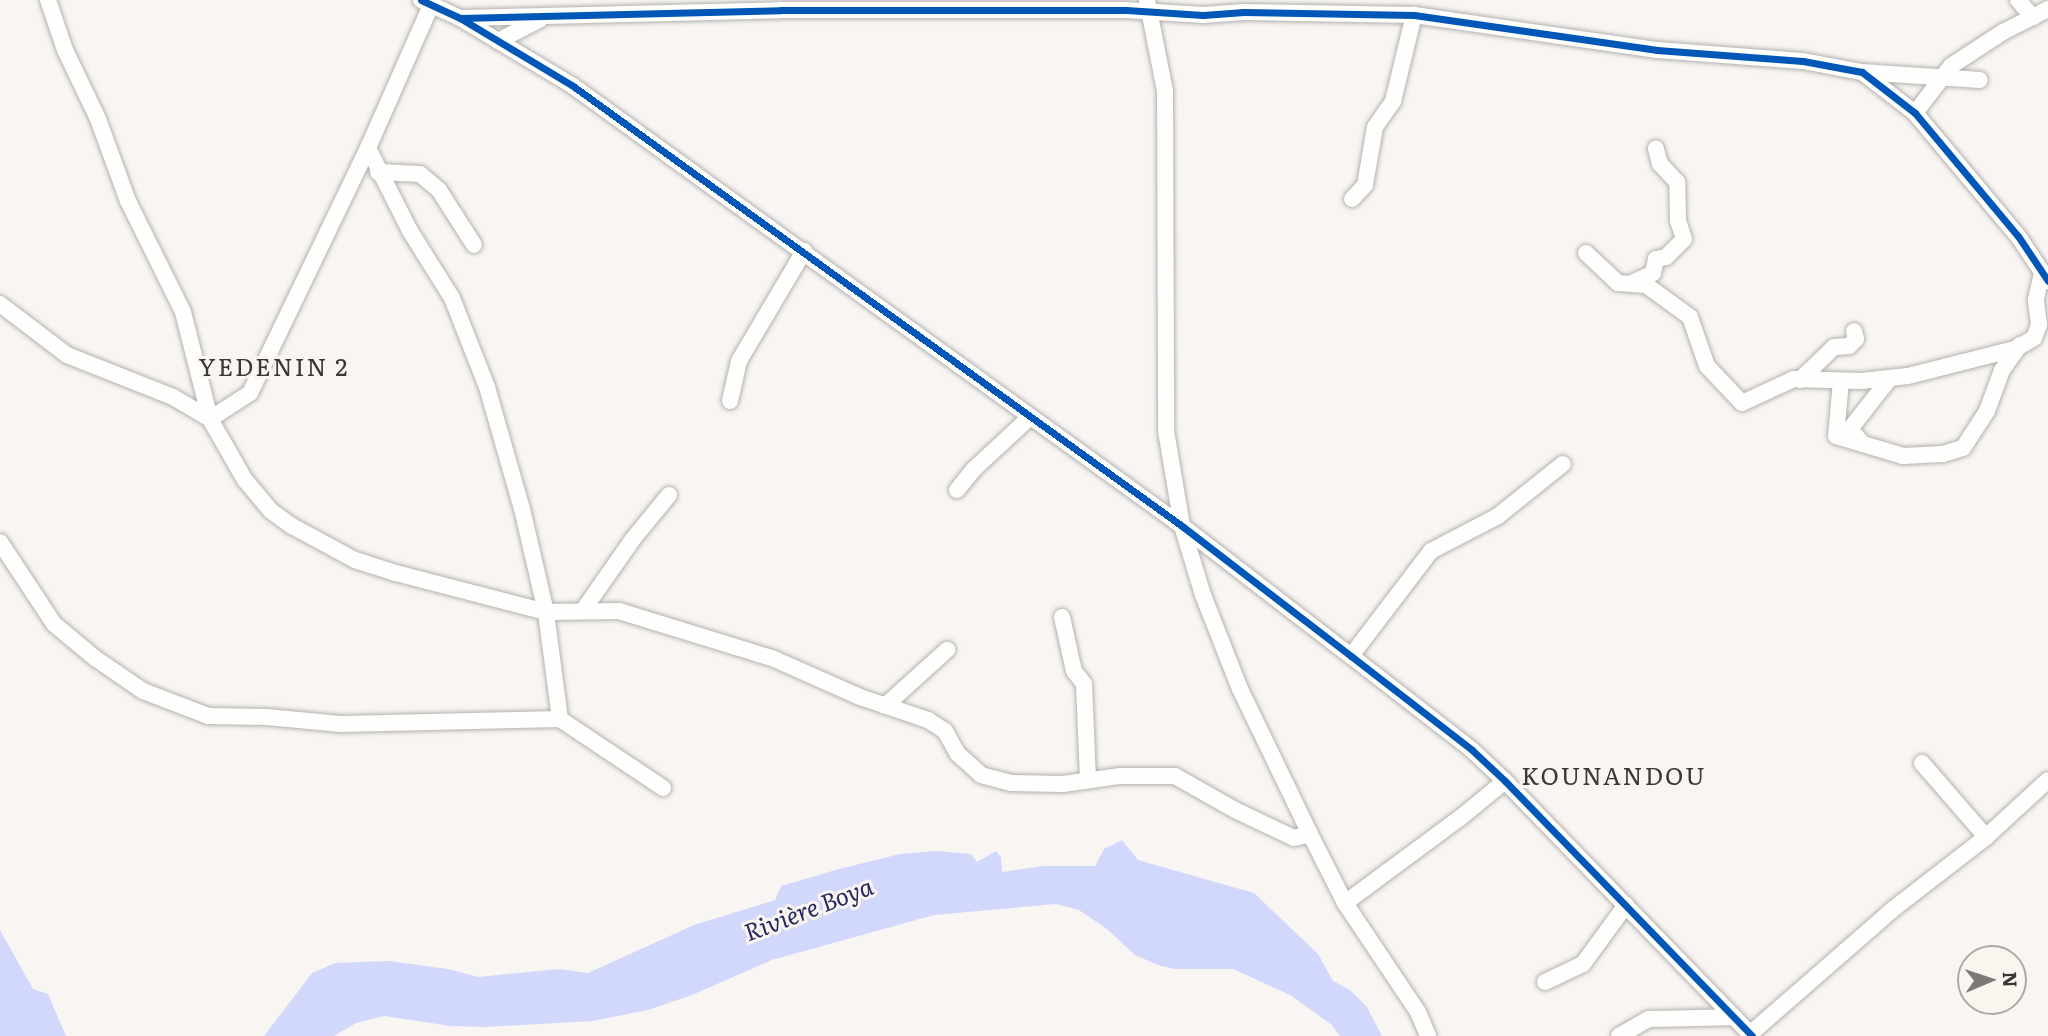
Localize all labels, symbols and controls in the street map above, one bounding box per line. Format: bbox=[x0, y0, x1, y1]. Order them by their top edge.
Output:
district label: YEDENIN 2 bbox=[200, 352, 348, 380]
district label: KOUNANDOU bbox=[1522, 761, 1706, 789]
water label: Rivière Boya bbox=[740, 870, 876, 946]
north arrow bbox=[1957, 945, 2027, 1015]
text: N bbox=[1997, 971, 2025, 988]

